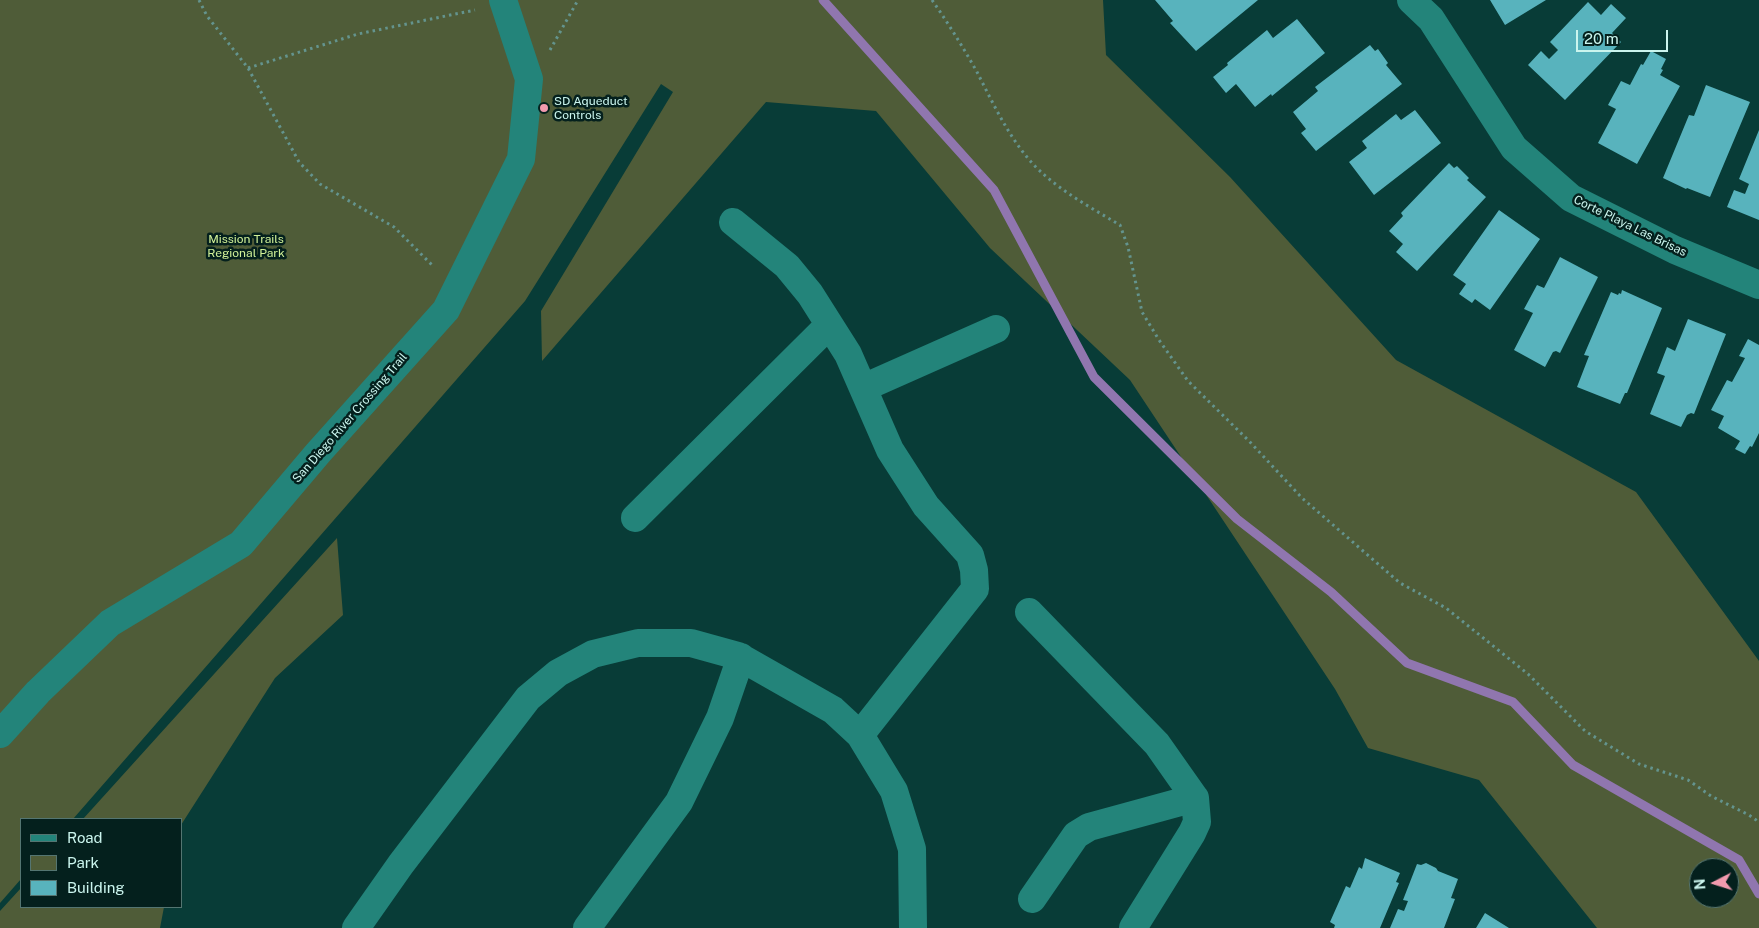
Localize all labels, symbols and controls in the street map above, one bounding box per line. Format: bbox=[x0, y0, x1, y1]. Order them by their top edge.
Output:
scale bar bbox=[1579, 20, 1672, 52]
text: 20 m bbox=[1584, 30, 1619, 47]
place label: SD Aqueduct Controls bbox=[554, 94, 628, 122]
marker: SD Aqueduct Controls bbox=[538, 102, 550, 114]
street label: Corte Playa Las Brisas bbox=[1571, 192, 1689, 260]
park label: Mission Trails Regional Park bbox=[207, 232, 285, 260]
street label: San Diego River Crossing Trail bbox=[290, 350, 410, 486]
legend bbox=[20, 818, 182, 908]
text: Road bbox=[67, 829, 103, 846]
text: Park bbox=[67, 854, 99, 871]
north arrow bbox=[1689, 858, 1739, 908]
text: N bbox=[1692, 878, 1709, 890]
text: Building bbox=[67, 879, 125, 896]

